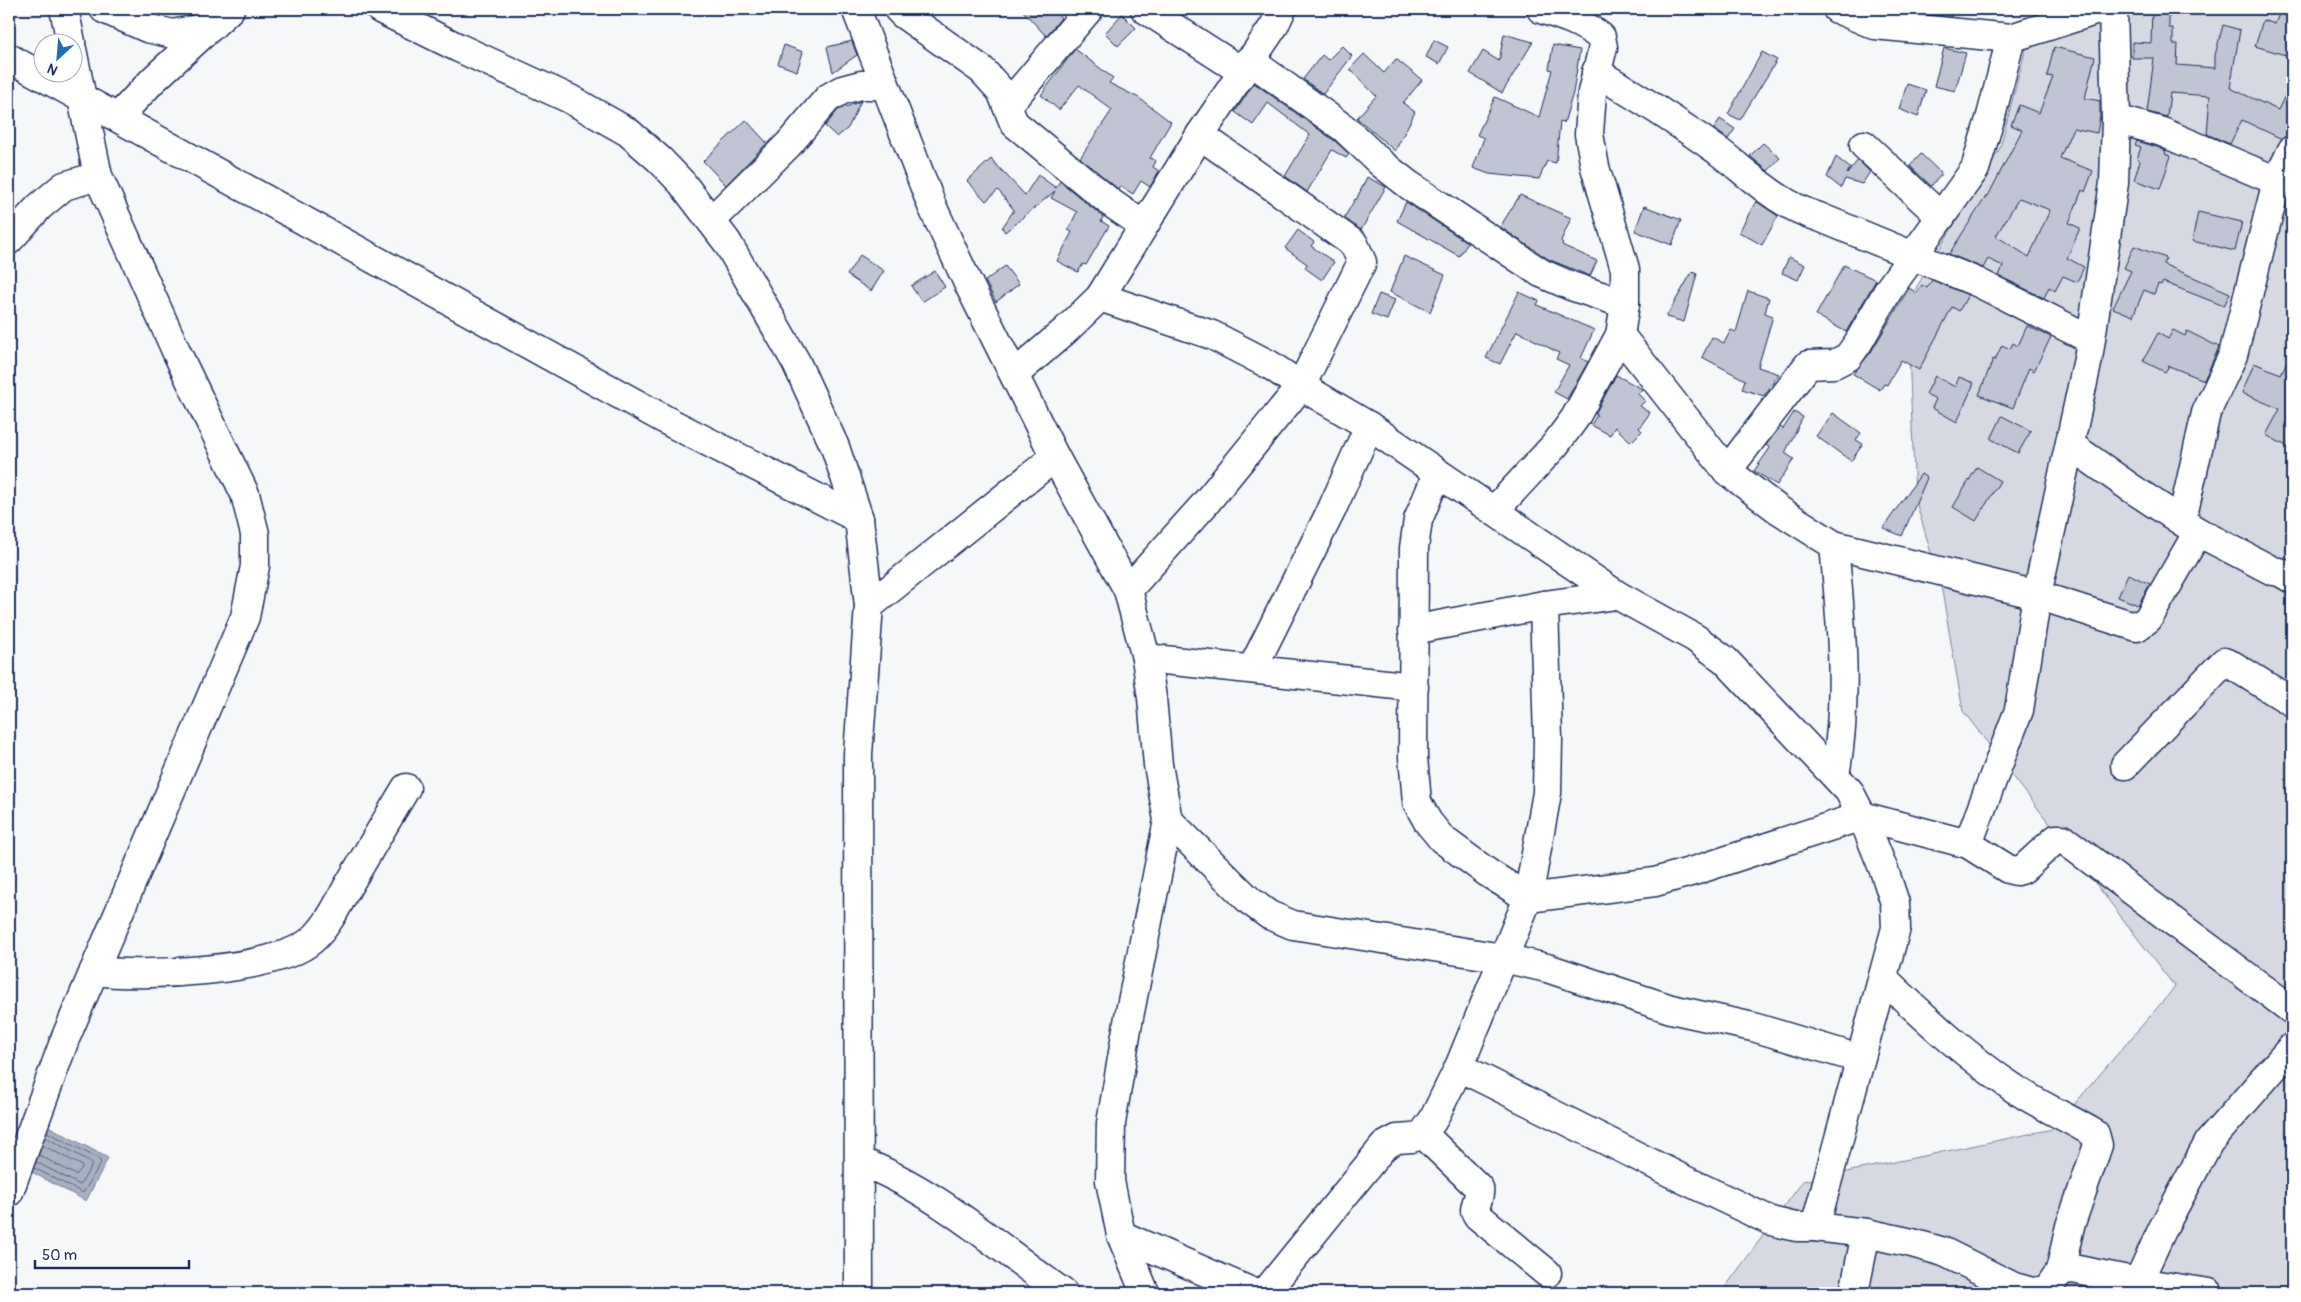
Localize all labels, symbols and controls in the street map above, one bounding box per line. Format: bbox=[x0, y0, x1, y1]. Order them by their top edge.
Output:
north arrow bbox=[32, 32, 82, 82]
text: N bbox=[45, 60, 61, 79]
scale bar bbox=[35, 1237, 189, 1269]
text: 50 m bbox=[42, 1246, 77, 1265]

